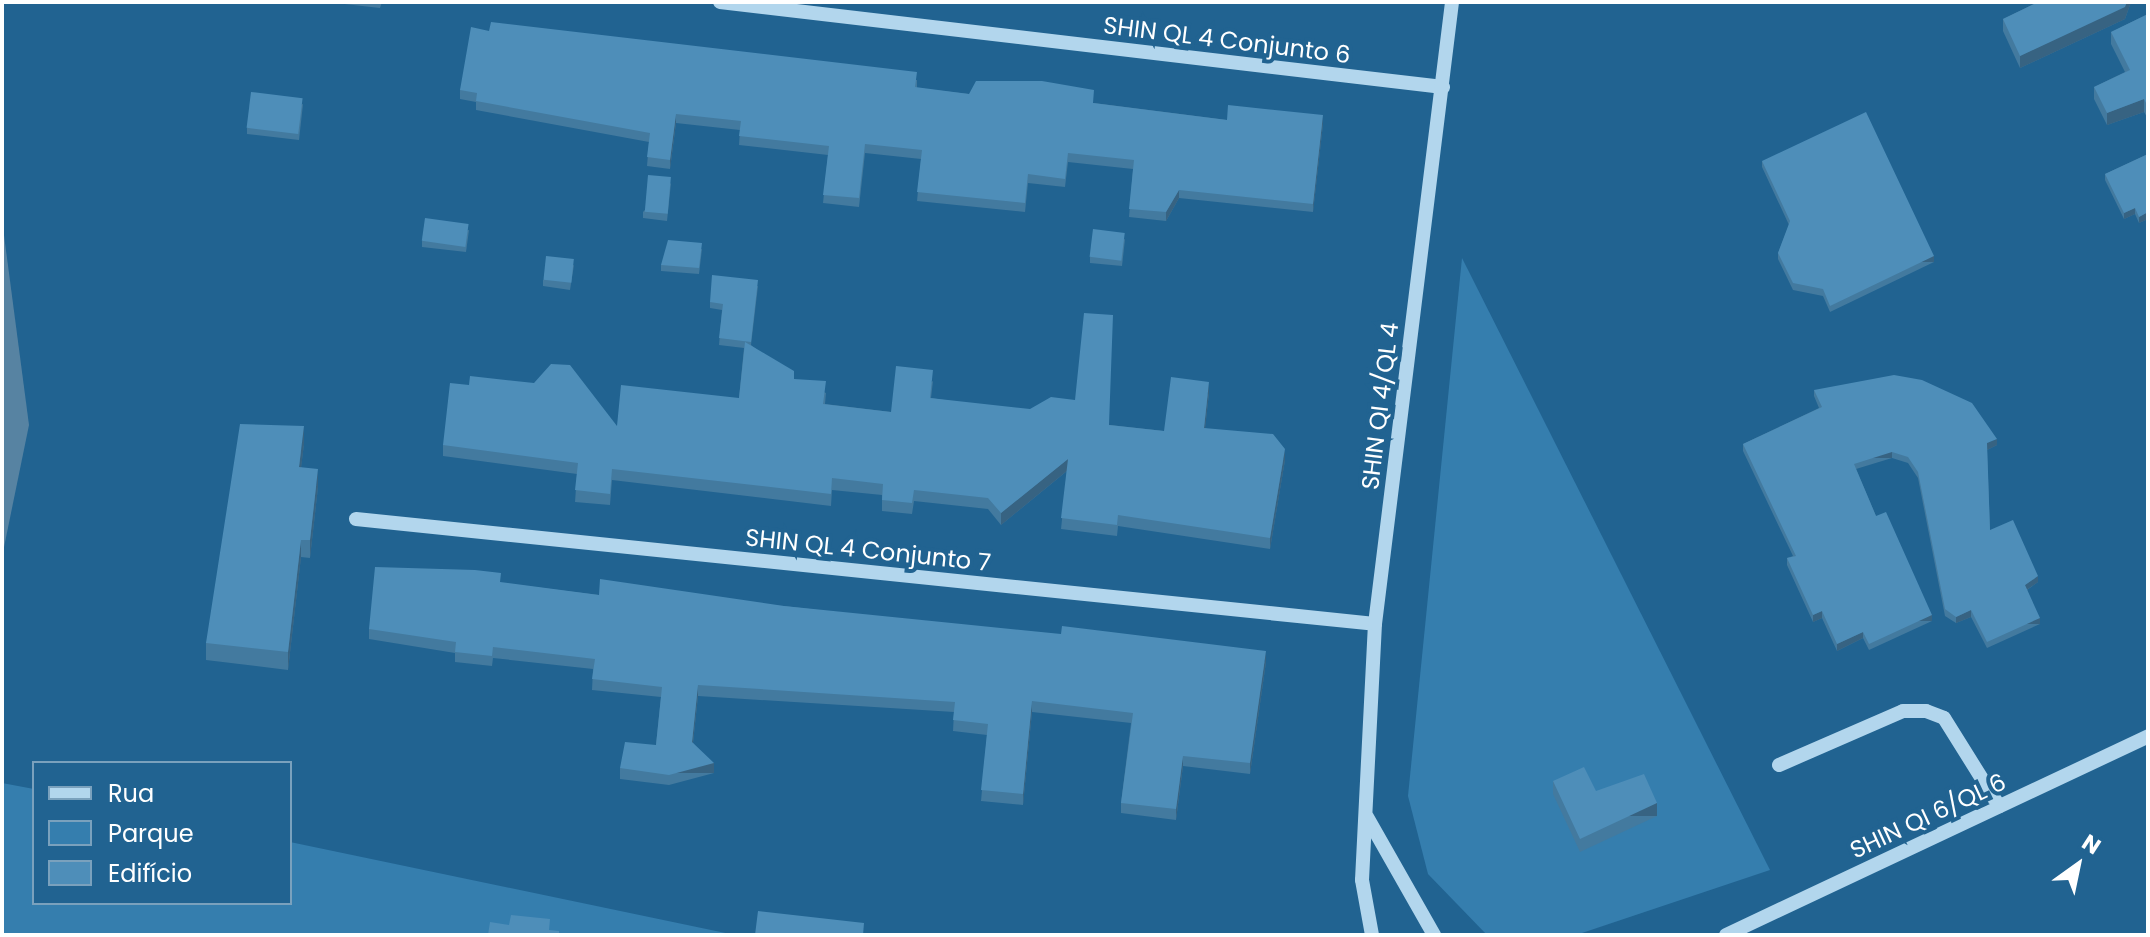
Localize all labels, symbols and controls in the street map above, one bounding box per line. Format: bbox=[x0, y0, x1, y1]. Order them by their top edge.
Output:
street label: SHIN QL 4 Conjunto 6 bbox=[1102, 11, 1352, 69]
street label: SHIN QI 4/QL 4 bbox=[1355, 321, 1405, 491]
street label: SHIN QL 4 Conjunto 7 bbox=[744, 523, 992, 577]
legend bbox=[32, 761, 292, 905]
street label: SHIN QI 6/QL 6 bbox=[1845, 767, 2011, 865]
text: Rua bbox=[108, 777, 154, 810]
text: Parque bbox=[108, 817, 194, 850]
north arrow bbox=[2038, 825, 2118, 905]
text: N bbox=[2076, 827, 2107, 862]
text: Edifício bbox=[108, 857, 192, 890]

